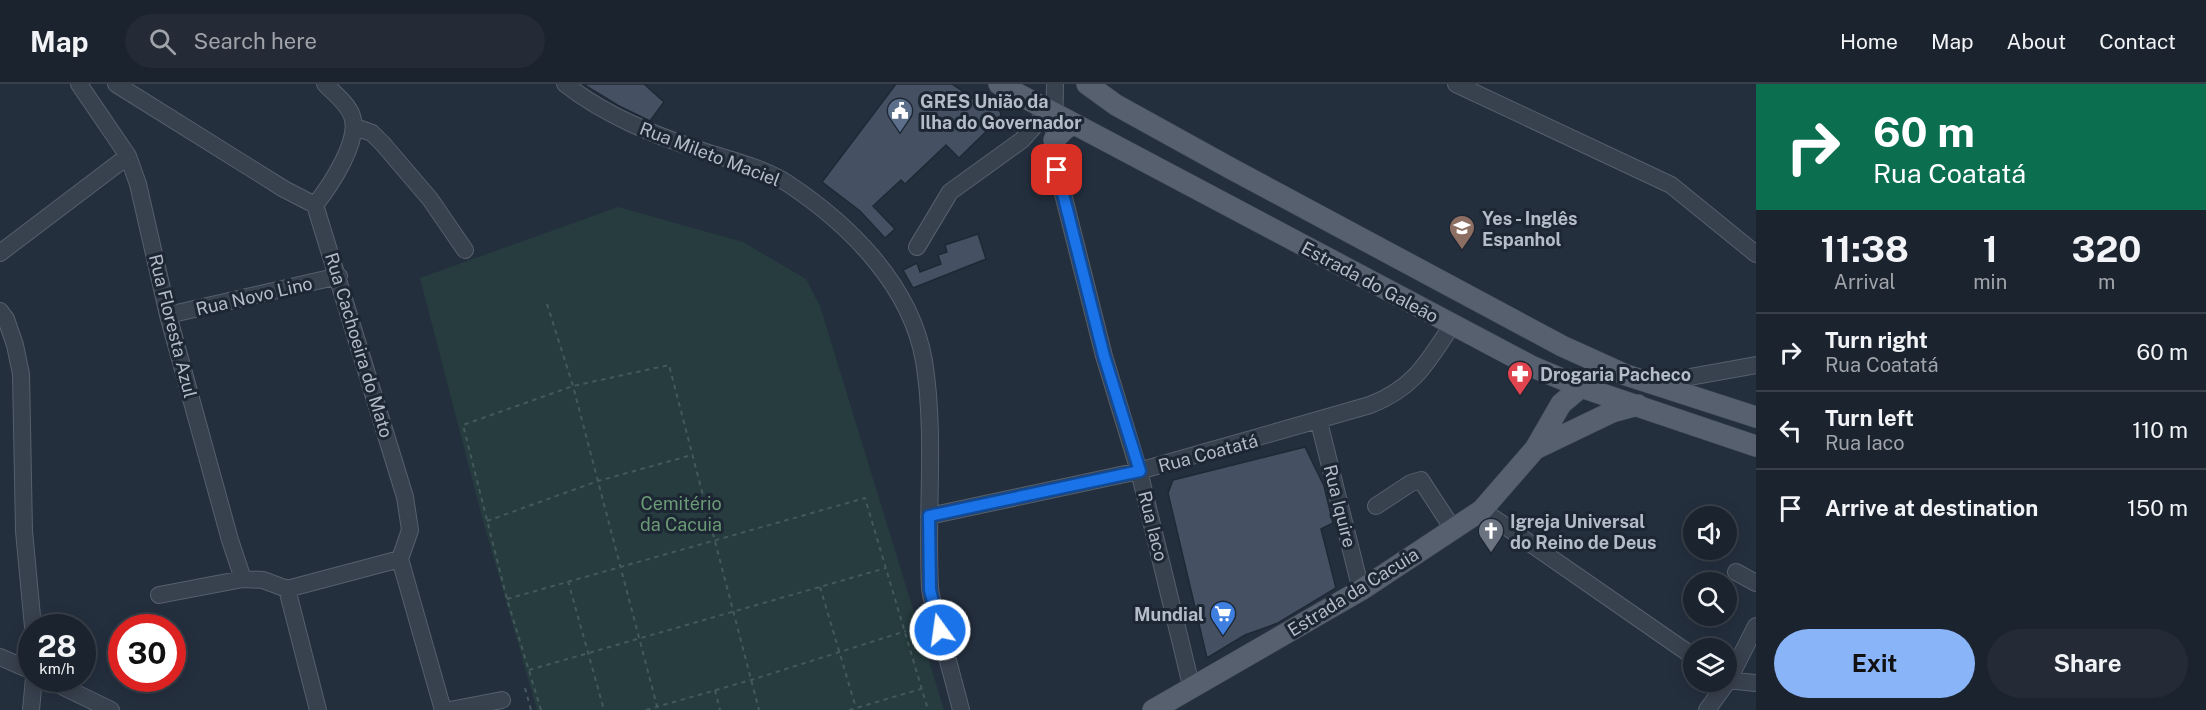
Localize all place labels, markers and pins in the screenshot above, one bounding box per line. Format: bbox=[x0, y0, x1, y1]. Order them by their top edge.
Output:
place label: GRES União da Ilha do Governador bbox=[920, 91, 1082, 133]
public building icon: GRES União da Ilha do Governador bbox=[885, 96, 915, 134]
pin bbox=[1031, 144, 1082, 195]
place label: Yes - Inglês Espanhol bbox=[1482, 208, 1578, 250]
school or university icon: Yes - Inglês Espanhol bbox=[1447, 213, 1477, 251]
pharmacy icon: Drogaria Pacheco bbox=[1505, 359, 1535, 397]
place label: Drogaria Pacheco bbox=[1540, 364, 1691, 385]
place label: Igreja Universal do Reino de Deus bbox=[1510, 511, 1656, 553]
church icon: Igreja Universal do Reino de Deus bbox=[1476, 516, 1506, 554]
supermarket icon: Mundial bbox=[1208, 599, 1238, 637]
place label: Mundial bbox=[1134, 604, 1204, 625]

